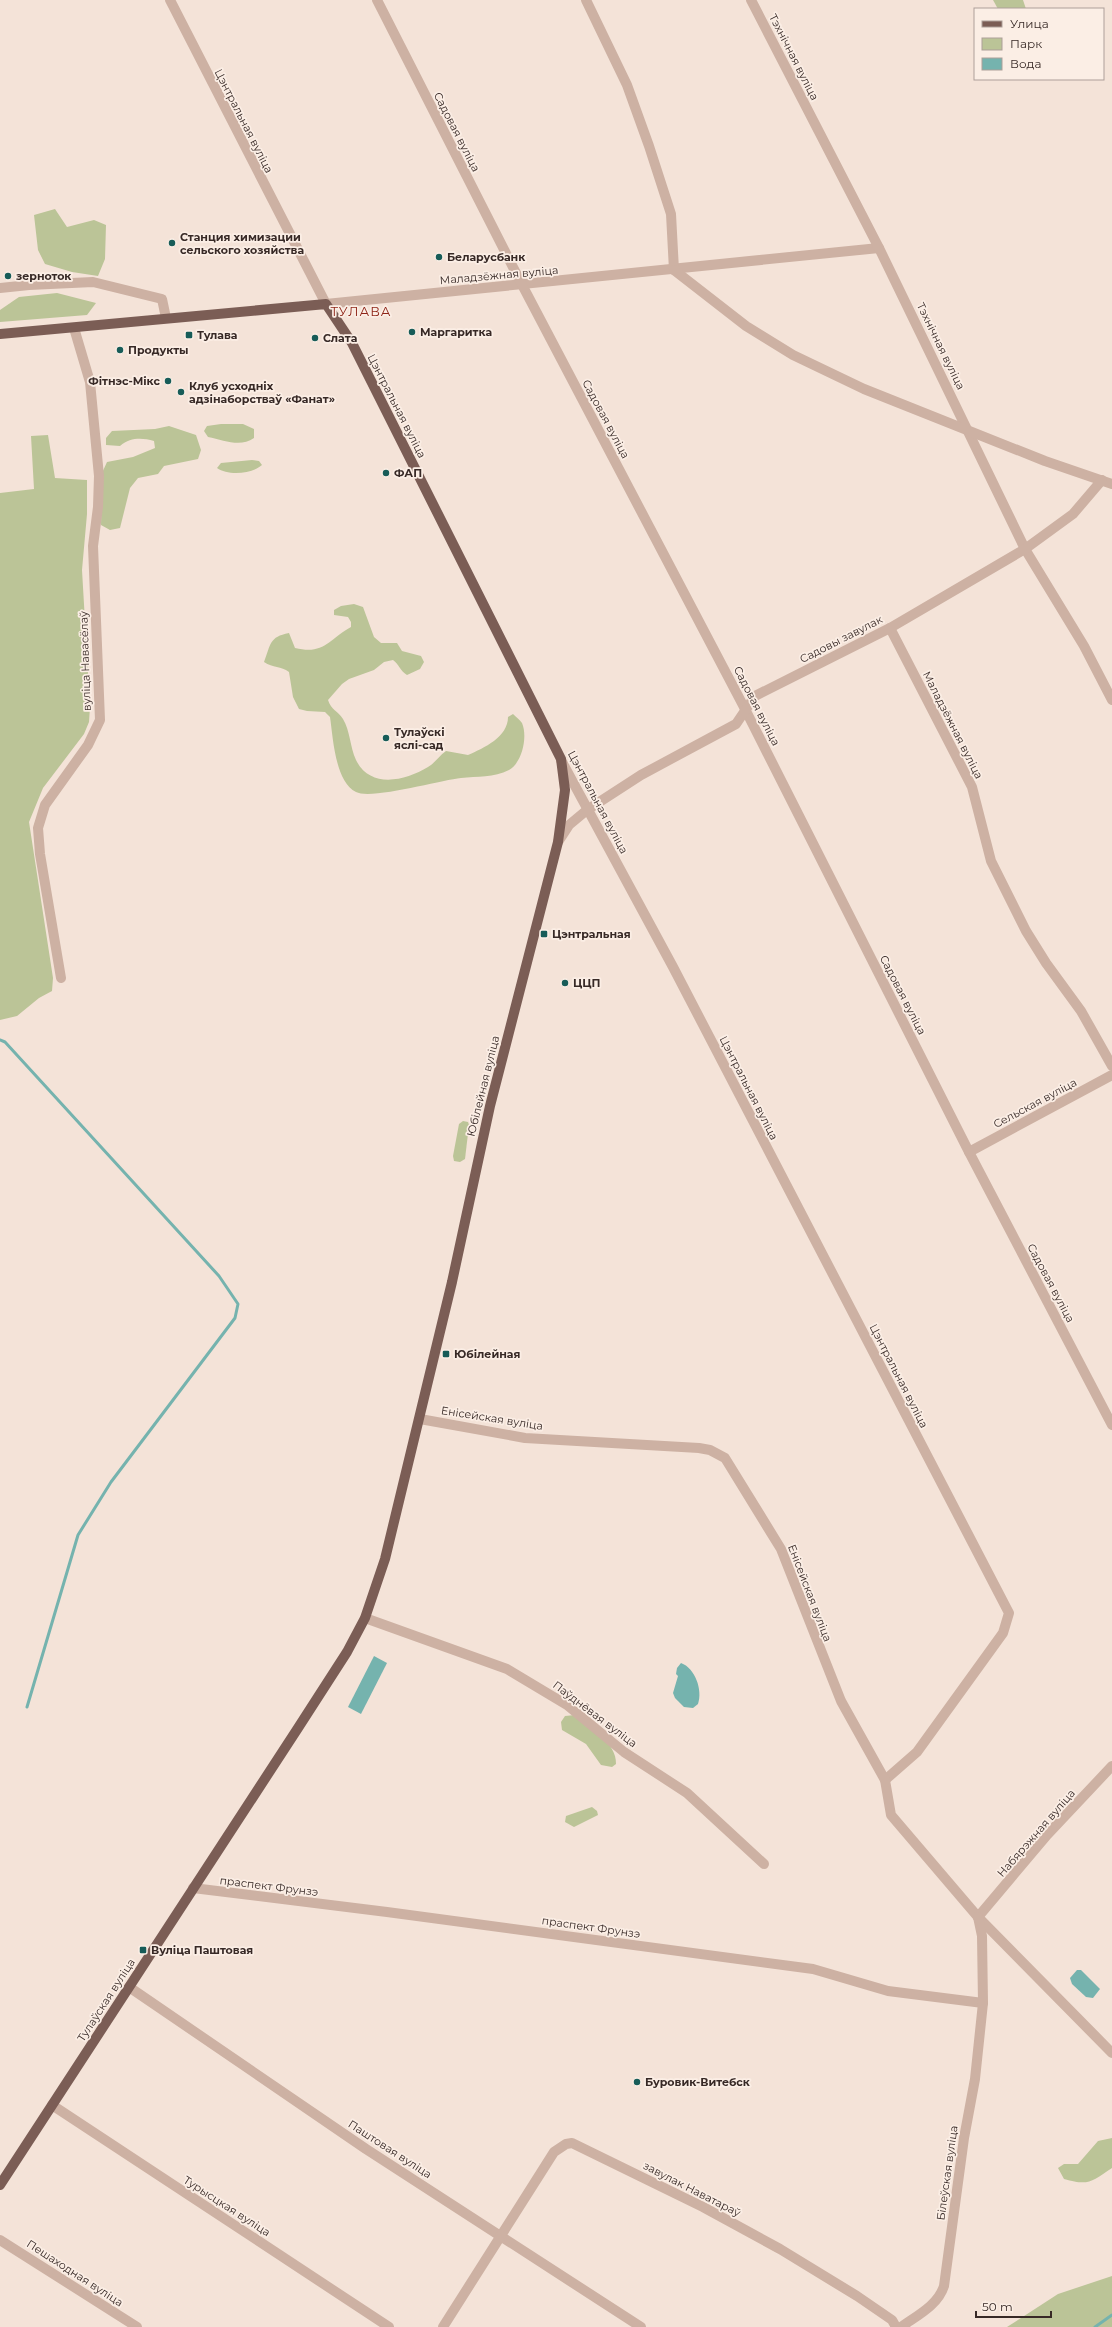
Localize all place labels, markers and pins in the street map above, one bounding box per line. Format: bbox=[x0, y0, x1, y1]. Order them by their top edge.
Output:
place label: Станция химизации сельского хозяйства bbox=[180, 230, 304, 257]
marker: Станция химизации сельского хозяйства bbox=[167, 238, 177, 248]
place label: Беларусбанк bbox=[447, 250, 526, 264]
marker: Беларусбанк bbox=[434, 252, 444, 262]
place label: зерноток bbox=[16, 269, 72, 283]
marker: зерноток bbox=[3, 271, 13, 281]
place label: Маргаритка bbox=[420, 325, 492, 339]
marker: Маргаритка bbox=[407, 327, 417, 337]
place label: Тулава bbox=[197, 328, 237, 342]
marker: Тулава bbox=[184, 330, 194, 340]
place label: Слата bbox=[323, 331, 357, 345]
marker: Слата bbox=[310, 333, 320, 343]
place label: Продукты bbox=[128, 343, 188, 357]
marker: Продукты bbox=[115, 345, 125, 355]
place label: Фітнэс-Мікс bbox=[88, 374, 160, 388]
marker: Фітнэс-Мікс bbox=[163, 376, 173, 386]
place label: Клуб усходніх адзінаборстваў «Фанат» bbox=[189, 379, 335, 406]
marker: Клуб усходніх адзінаборстваў «Фанат» bbox=[176, 387, 186, 397]
place label: ФАП bbox=[394, 466, 422, 480]
marker: ФАП bbox=[381, 468, 391, 478]
place label: Тулаўскі яслі-сад bbox=[394, 725, 444, 752]
marker: Тулаўскі яслі-сад bbox=[381, 733, 391, 743]
place label: Цэнтральная bbox=[552, 927, 631, 941]
marker: Цэнтральная bbox=[539, 929, 549, 939]
place label: ЦЦП bbox=[573, 976, 600, 990]
marker: ЦЦП bbox=[560, 978, 570, 988]
place label: Юбілейная bbox=[454, 1347, 520, 1361]
marker: Юбілейная bbox=[441, 1349, 451, 1359]
place label: Вуліца Паштовая bbox=[151, 1943, 253, 1957]
marker: Вуліца Паштовая bbox=[138, 1945, 148, 1955]
place label: Буровик-Витебск bbox=[645, 2075, 751, 2089]
marker: Буровик-Витебск bbox=[632, 2077, 642, 2087]

